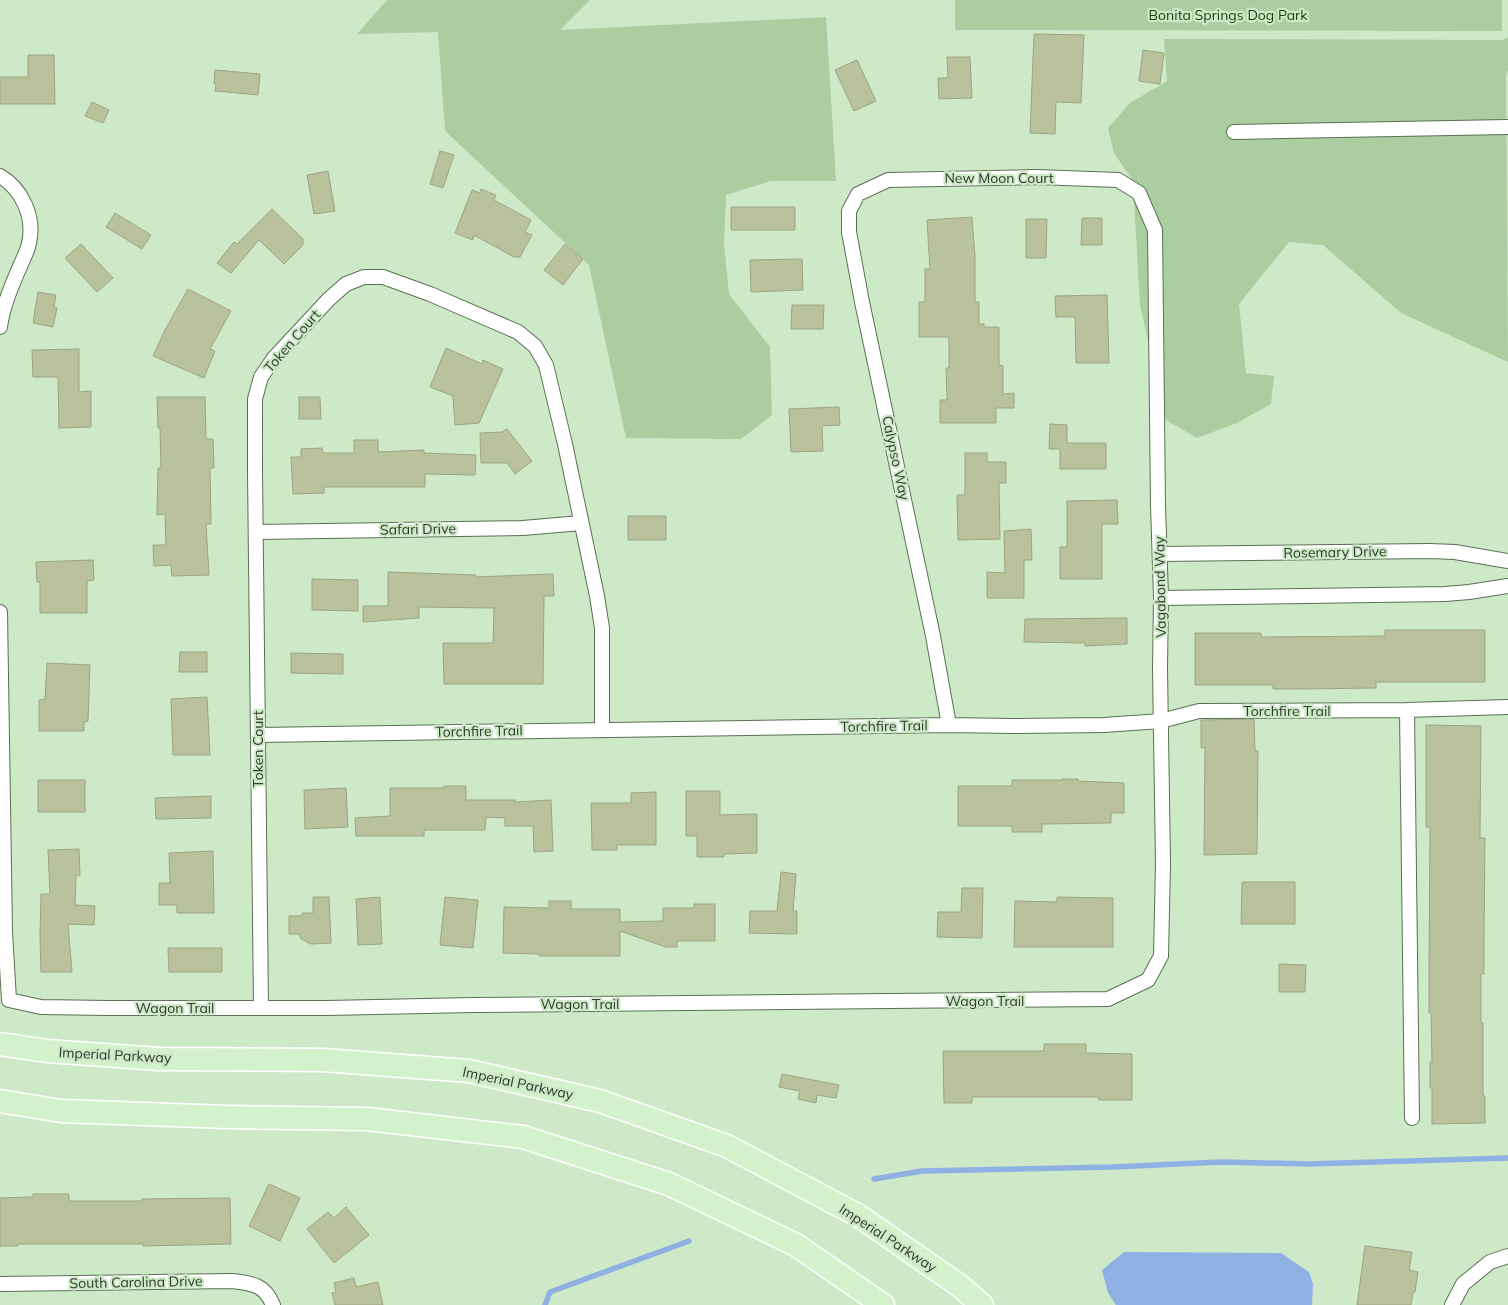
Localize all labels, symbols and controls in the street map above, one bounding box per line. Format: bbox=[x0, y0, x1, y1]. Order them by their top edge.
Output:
park label: Bonita Springs Dog Park bbox=[1149, 6, 1308, 24]
street label: New Moon Court bbox=[944, 169, 1054, 187]
street label: Token Court bbox=[260, 306, 324, 376]
street label: Calypso Way bbox=[878, 414, 914, 502]
street label: Safari Drive bbox=[380, 519, 456, 539]
street label: Vagabond Way bbox=[1150, 536, 1170, 638]
street label: Rosemary Drive bbox=[1283, 542, 1387, 562]
street label: Torchfire Trail bbox=[1243, 702, 1331, 720]
street label: Token Court bbox=[249, 710, 267, 788]
street label: Torchfire Trail bbox=[840, 716, 928, 736]
street label: Torchfire Trail bbox=[435, 721, 523, 741]
street label: Wagon Trail bbox=[946, 992, 1024, 1010]
street label: Wagon Trail bbox=[541, 995, 619, 1013]
street label: Wagon Trail bbox=[136, 999, 214, 1017]
street label: Imperial Parkway bbox=[58, 1043, 172, 1067]
street label: Imperial Parkway bbox=[461, 1062, 576, 1104]
street label: Imperial Parkway bbox=[836, 1200, 941, 1277]
street label: South Carolina Drive bbox=[69, 1272, 203, 1292]

